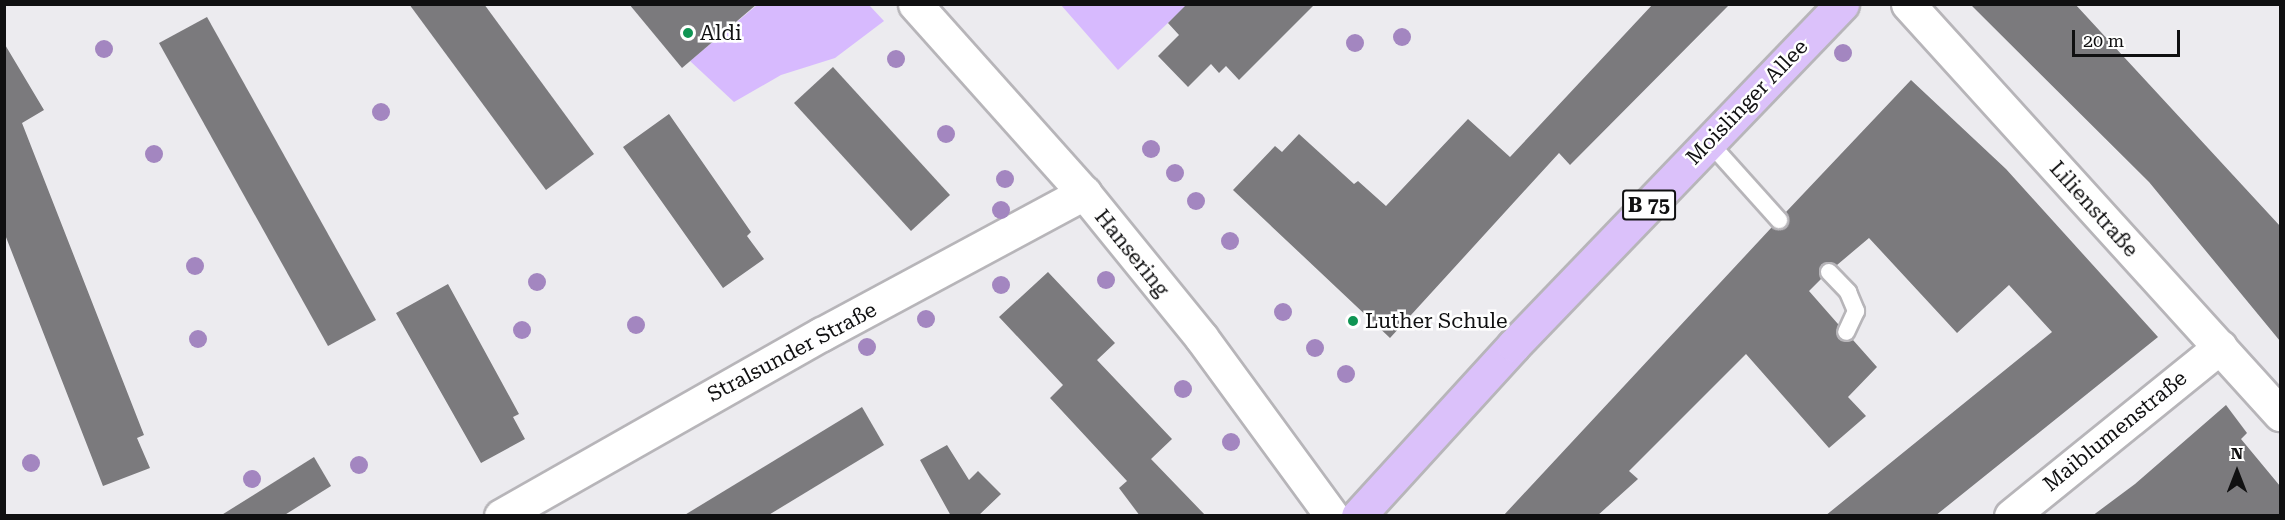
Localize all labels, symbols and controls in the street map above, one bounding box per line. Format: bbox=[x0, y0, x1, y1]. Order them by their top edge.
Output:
scale bar bbox=[2075, 18, 2183, 56]
place label: Aldi bbox=[700, 20, 742, 46]
marker: Aldi bbox=[681, 26, 695, 40]
text: 20 m bbox=[2083, 30, 2124, 51]
street label: Moislinger Allee bbox=[1681, 34, 1813, 170]
street label: Lilienstraße bbox=[2044, 156, 2144, 262]
road number: B 75 bbox=[1622, 188, 1676, 222]
street label: Hansering bbox=[1089, 204, 1175, 302]
street label: Stralsunder Straße bbox=[703, 297, 881, 407]
place label: Luther Schule bbox=[1365, 308, 1508, 334]
marker: Luther Schule bbox=[1346, 314, 1360, 328]
street label: Maiblumenstraße bbox=[2038, 365, 2192, 497]
north arrow bbox=[2207, 442, 2267, 502]
text: N bbox=[2231, 444, 2243, 463]

